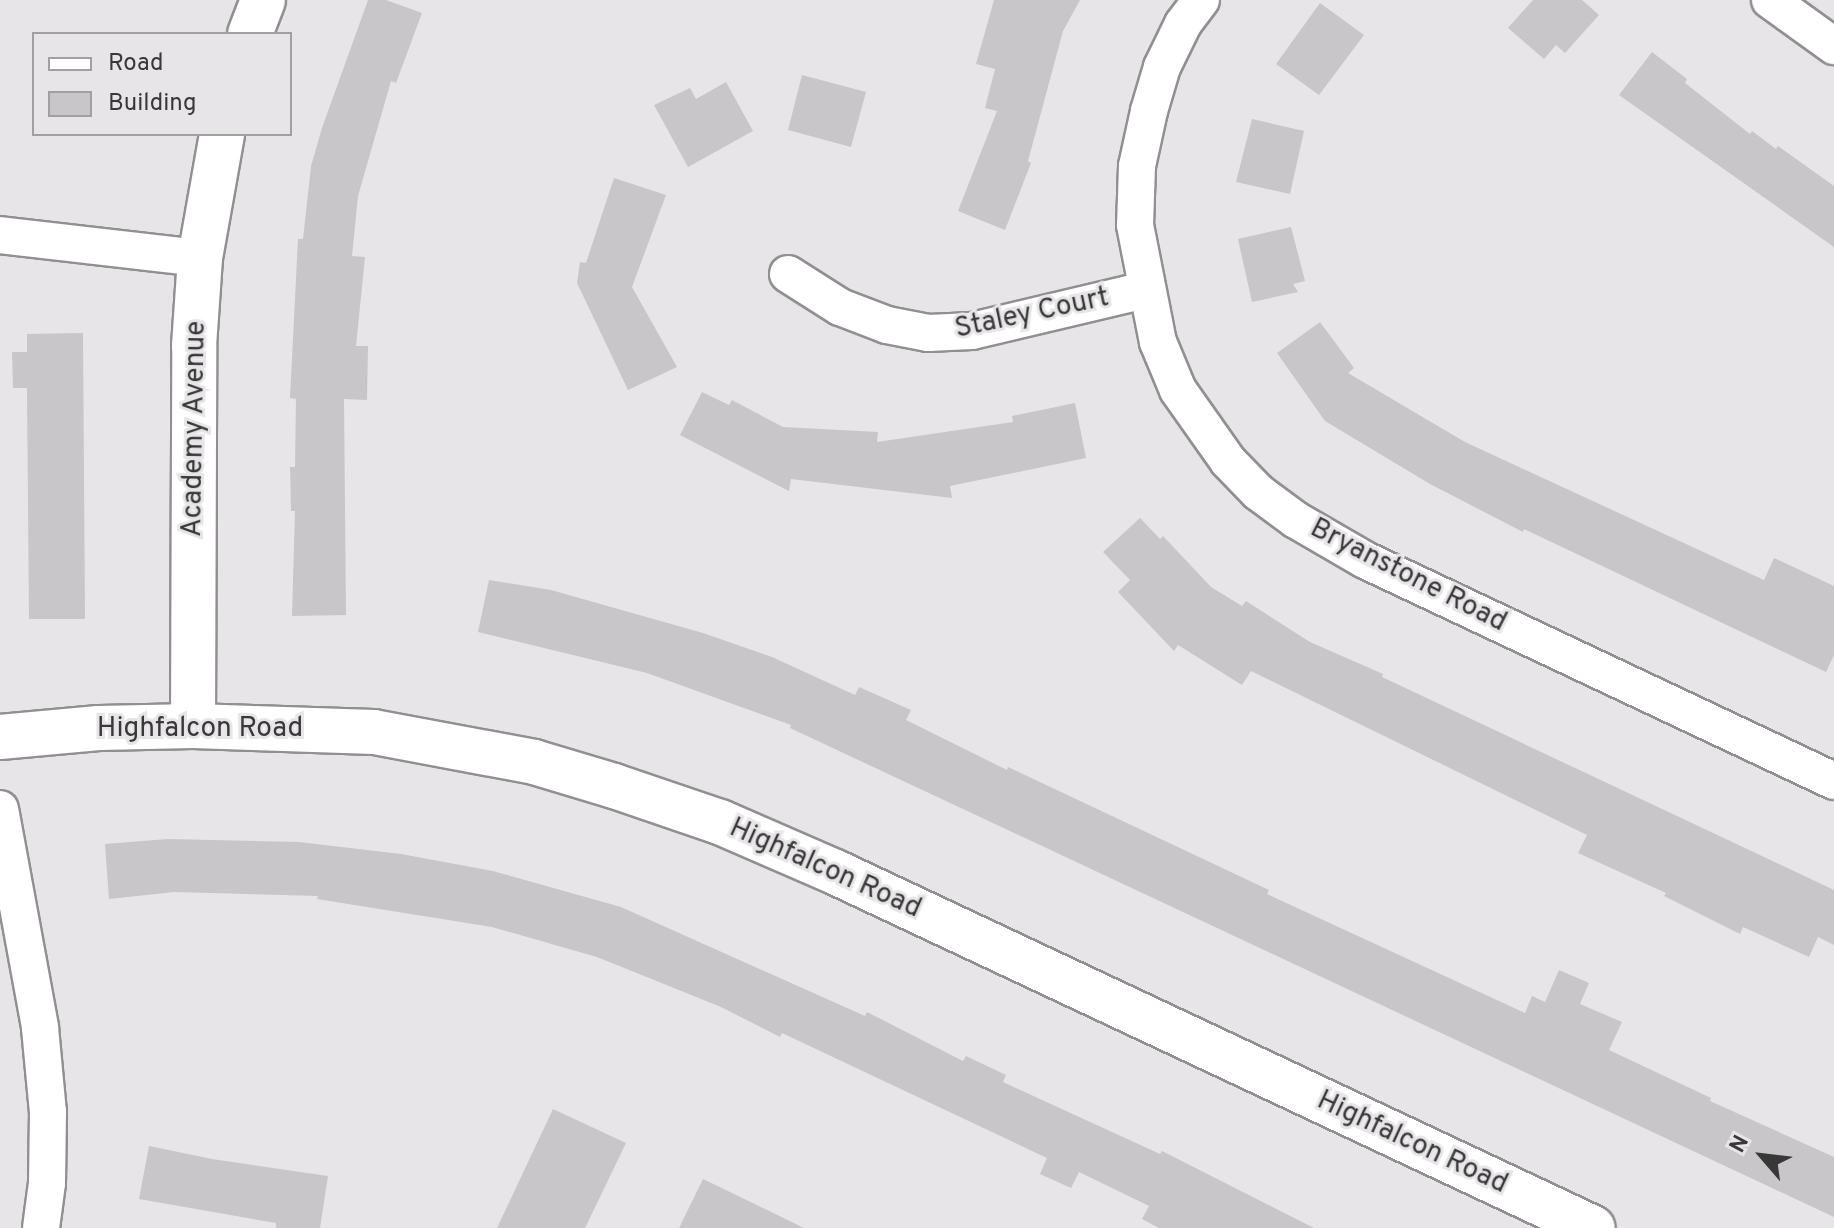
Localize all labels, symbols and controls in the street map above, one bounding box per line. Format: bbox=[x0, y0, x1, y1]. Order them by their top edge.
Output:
legend bbox=[32, 32, 292, 136]
text: Road bbox=[108, 49, 164, 79]
text: Building bbox=[108, 89, 197, 119]
street label: Staley Court bbox=[952, 281, 1112, 347]
street label: Academy Avenue bbox=[176, 320, 214, 538]
street label: Bryanstone Road bbox=[1304, 512, 1512, 640]
street label: Highfalcon Road bbox=[97, 712, 303, 746]
street label: Highfalcon Road bbox=[724, 812, 926, 926]
street label: Highfalcon Road bbox=[1311, 1084, 1513, 1202]
north arrow bbox=[1722, 1116, 1802, 1196]
text: N bbox=[1725, 1131, 1756, 1158]

